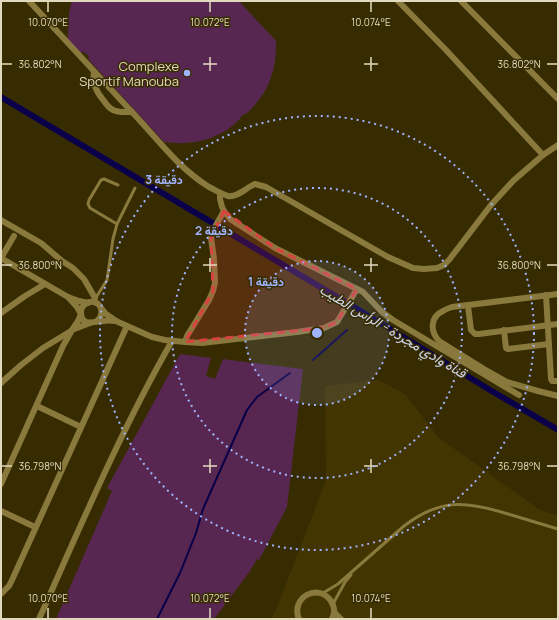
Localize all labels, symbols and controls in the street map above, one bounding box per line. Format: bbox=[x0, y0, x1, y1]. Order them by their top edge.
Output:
text: 10.070°E bbox=[28, 15, 68, 29]
text: 10.072°E bbox=[190, 15, 230, 29]
text: 10.074°E bbox=[351, 15, 391, 29]
text: 36.802°N bbox=[18, 57, 62, 71]
place label: Complexe Sportif Manouba bbox=[79, 57, 179, 90]
text: 36.802°N bbox=[497, 57, 541, 71]
marker: Complexe Sportif Manouba bbox=[182, 68, 192, 78]
text: 3 دقيقة bbox=[145, 171, 183, 188]
text: 2 دقيقة bbox=[195, 222, 233, 239]
text: 36.800°N bbox=[18, 258, 62, 272]
text: 36.800°N bbox=[497, 258, 541, 272]
text: 1 دقيقة bbox=[248, 273, 284, 290]
water label: قناة وادي مجردة - الرأس الطيب bbox=[315, 279, 472, 385]
centre of rings bbox=[310, 326, 324, 340]
text: 36.798°N bbox=[19, 459, 61, 473]
text: 36.798°N bbox=[498, 459, 540, 473]
text: 10.070°E bbox=[28, 591, 68, 605]
text: 10.072°E bbox=[190, 591, 230, 605]
text: 10.074°E bbox=[351, 591, 391, 605]

